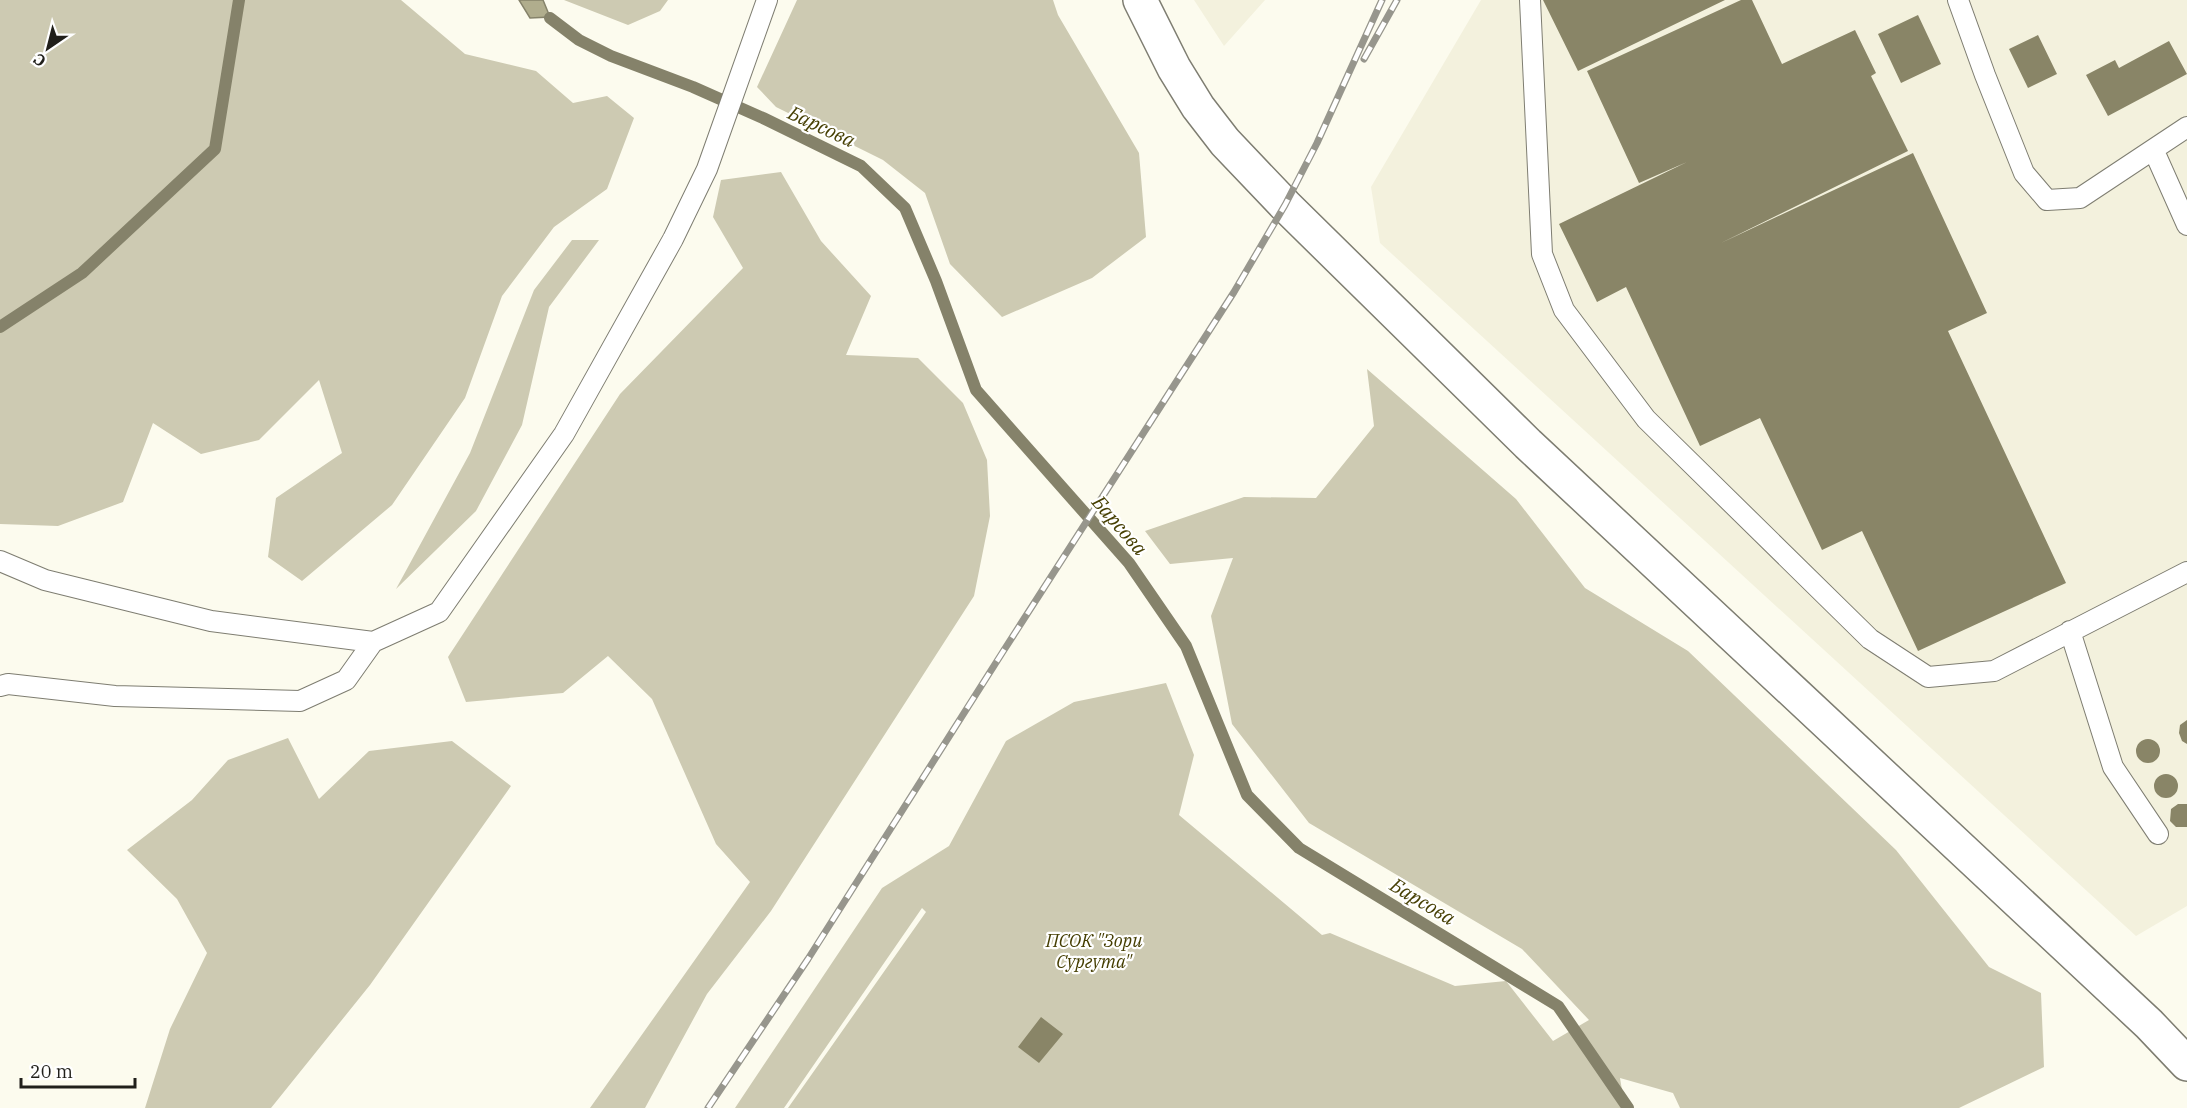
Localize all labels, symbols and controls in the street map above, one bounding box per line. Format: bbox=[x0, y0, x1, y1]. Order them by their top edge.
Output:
north arrow bbox=[18, 18, 78, 78]
text: С bbox=[29, 49, 49, 72]
water label: Барсова bbox=[783, 98, 860, 153]
water label: Барсова bbox=[1086, 488, 1154, 561]
water label: Барсова bbox=[1385, 871, 1461, 931]
park label: ПСОК "Зори Сургута" bbox=[1045, 929, 1143, 973]
scale bar bbox=[21, 1051, 135, 1089]
text: 20 m bbox=[30, 1060, 73, 1083]

